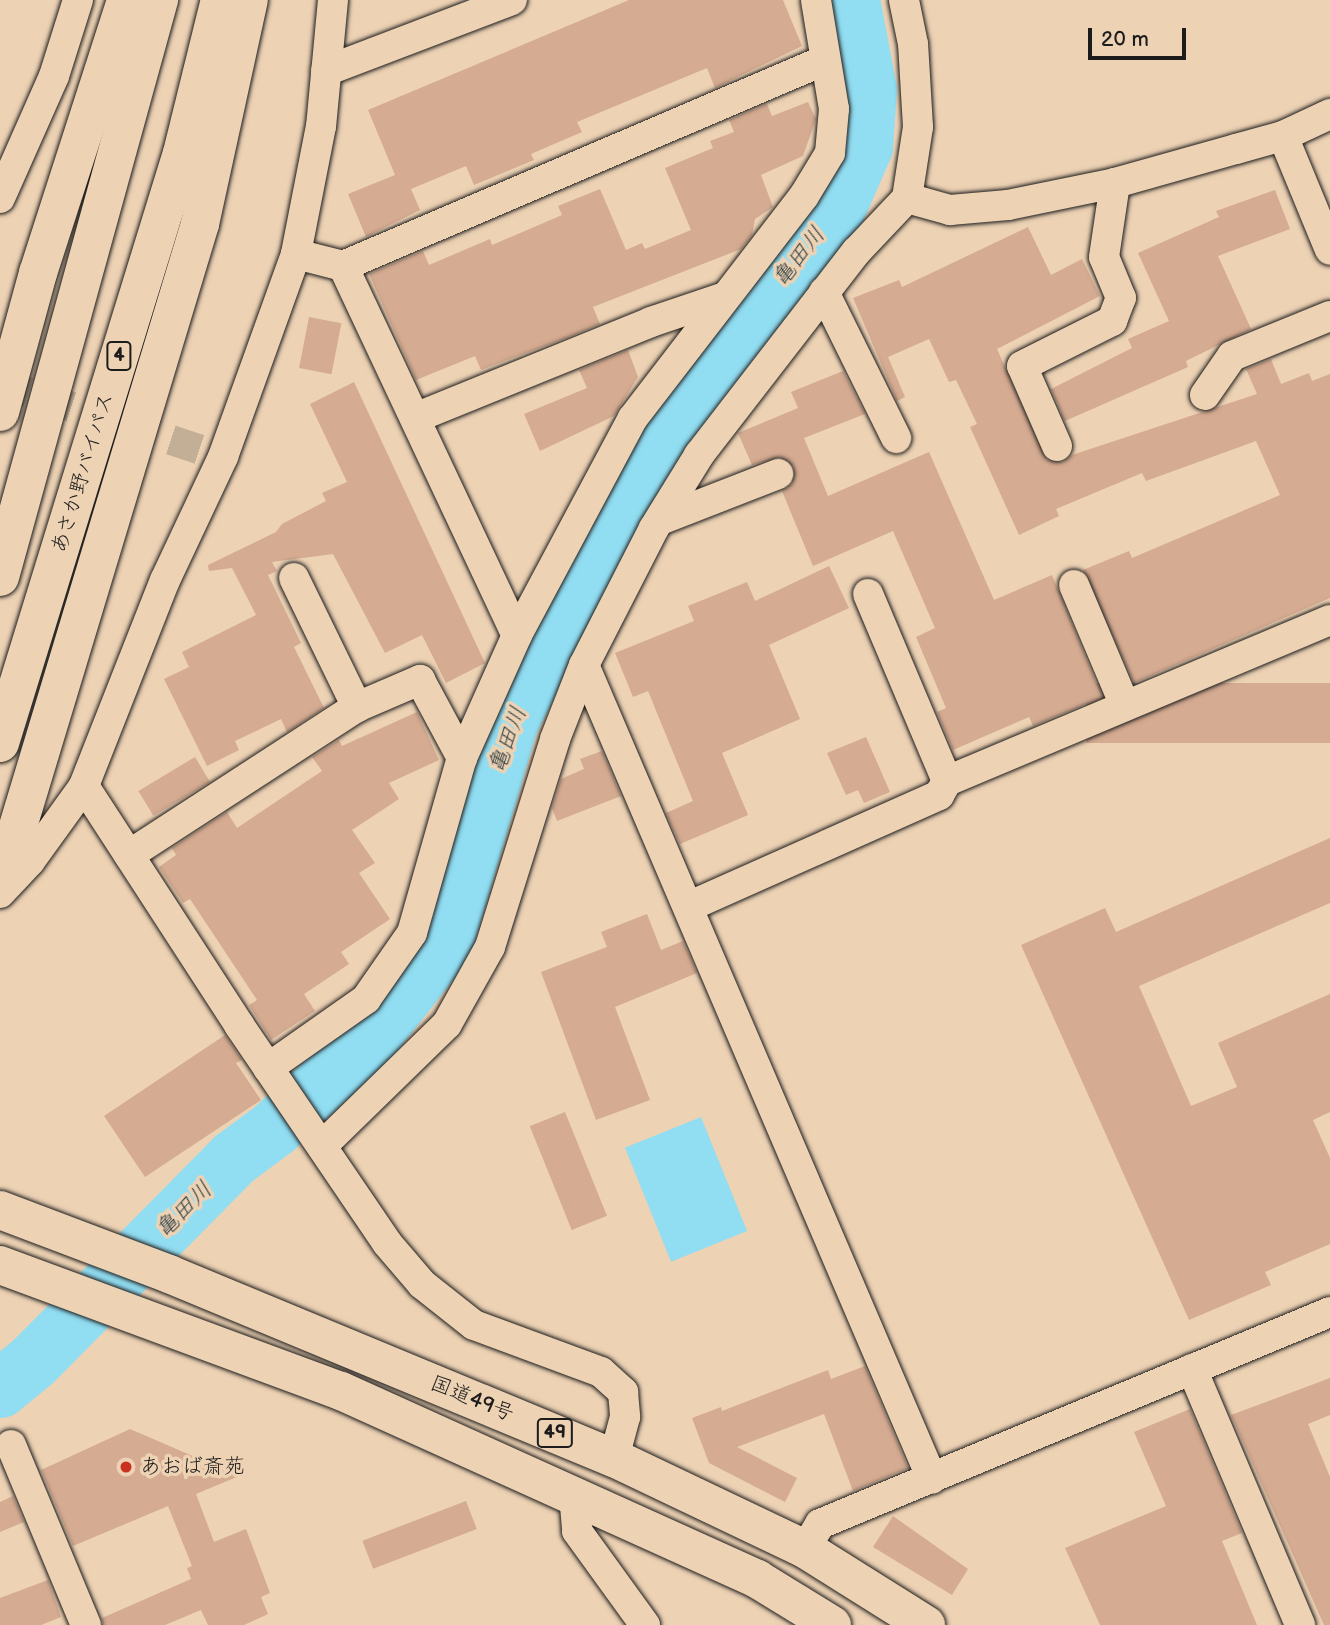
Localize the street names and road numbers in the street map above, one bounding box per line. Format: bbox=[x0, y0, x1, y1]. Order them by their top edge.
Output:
road number: 4 bbox=[105, 340, 133, 372]
street label: あさか野バイパス bbox=[46, 389, 120, 557]
street label: 国道49号 bbox=[427, 1371, 517, 1427]
road number: 49 bbox=[536, 1418, 574, 1448]

